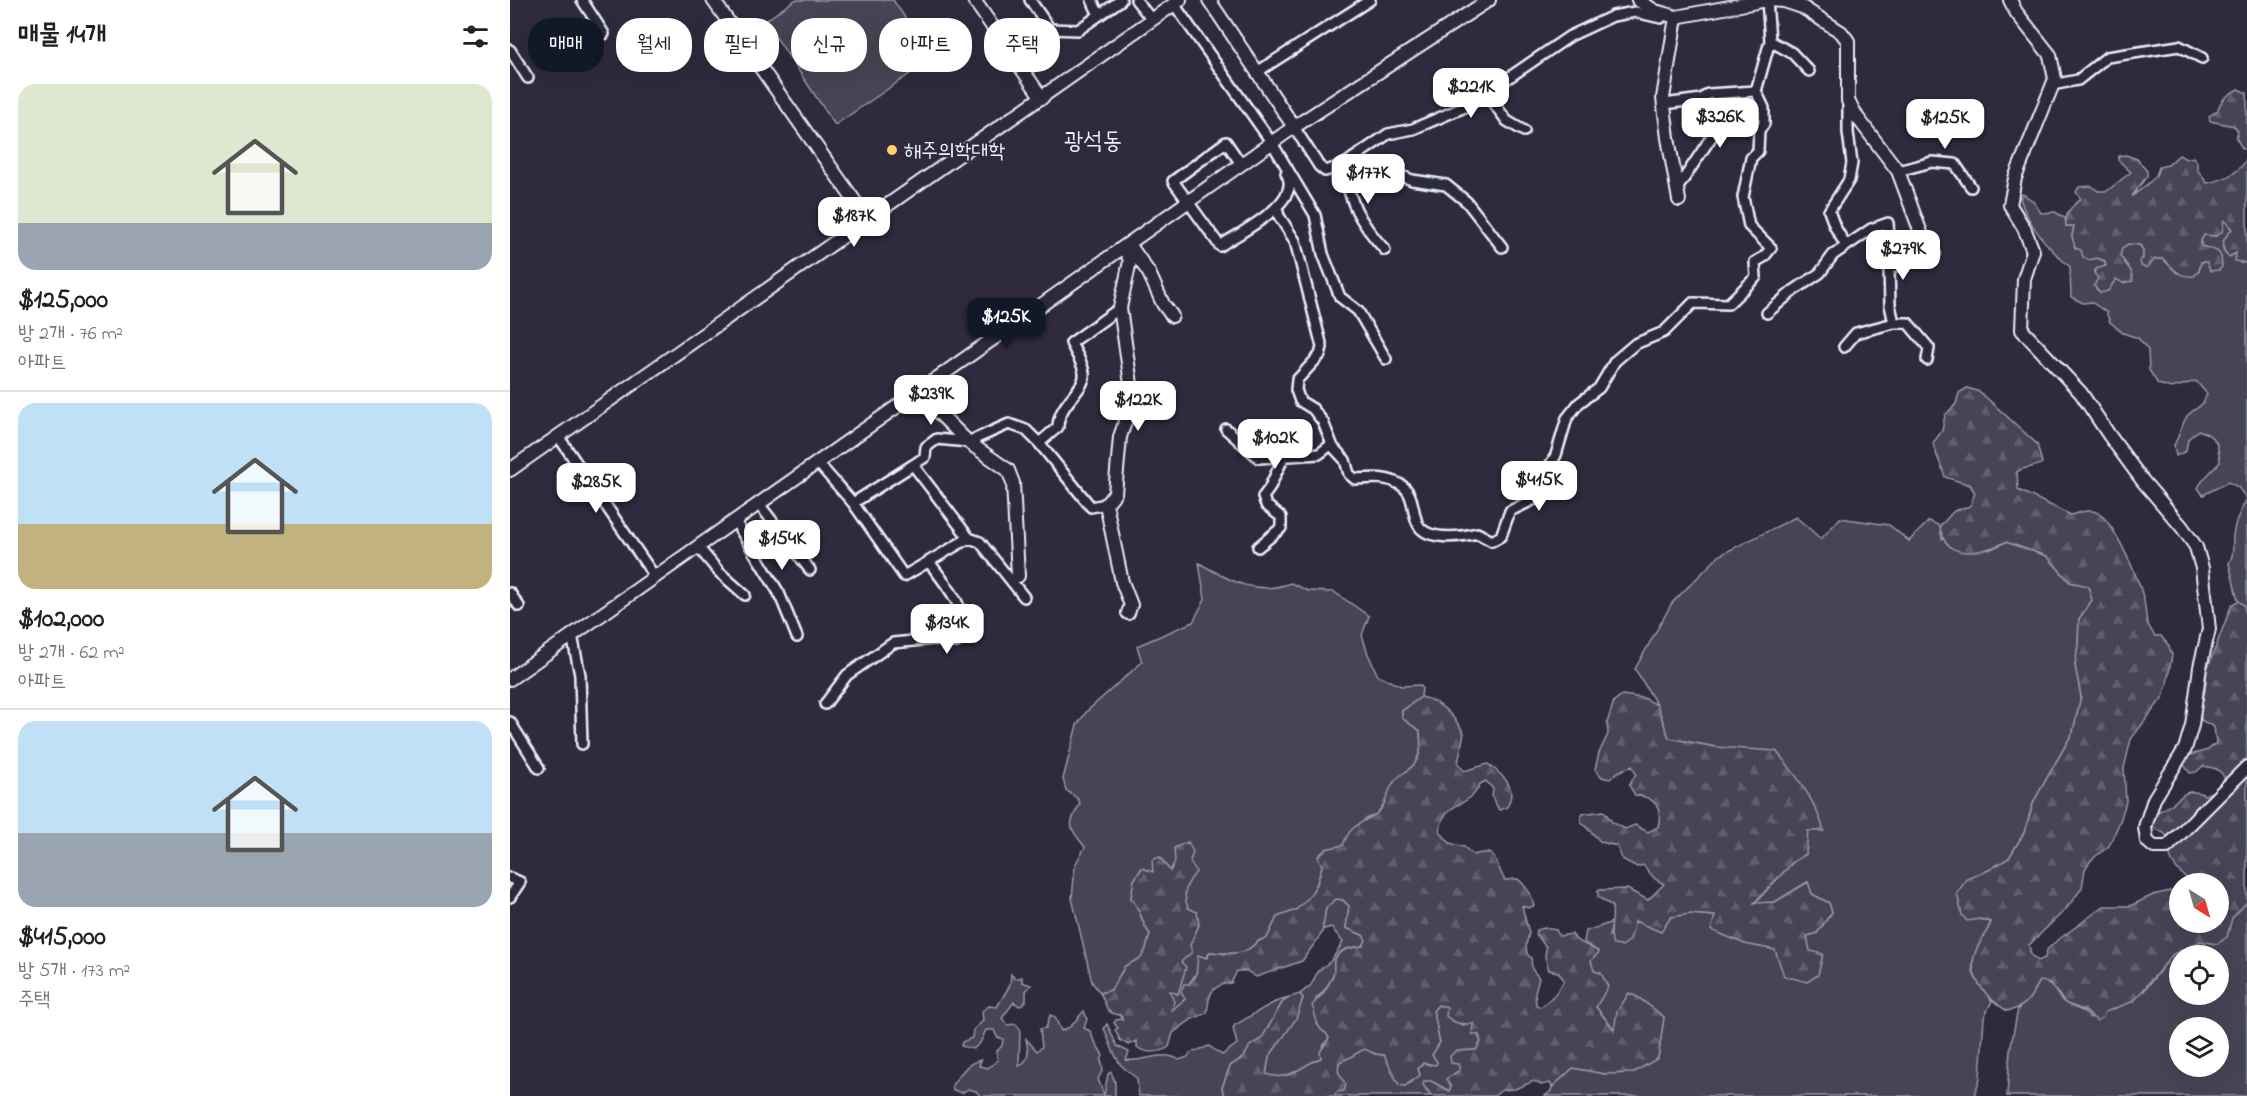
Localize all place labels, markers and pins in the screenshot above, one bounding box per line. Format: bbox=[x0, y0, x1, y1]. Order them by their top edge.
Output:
pin: $221K bbox=[1429, 68, 1513, 119]
pin: $326K bbox=[1678, 98, 1762, 149]
pin: $125K bbox=[1903, 99, 1987, 150]
place label: 해주의학대학 bbox=[904, 137, 1005, 167]
marker: 해주의학대학 bbox=[885, 143, 899, 157]
pin: $177K bbox=[1326, 154, 1410, 205]
pin: $187K bbox=[812, 197, 896, 248]
pin: $279K bbox=[1861, 230, 1945, 281]
pin: $125K bbox=[964, 298, 1048, 349]
pin: $239K bbox=[889, 375, 973, 426]
pin: $122K bbox=[1096, 381, 1180, 432]
pin: $102K bbox=[1233, 419, 1317, 470]
pin: $415K bbox=[1497, 461, 1581, 512]
pin: $285K bbox=[554, 463, 638, 514]
pin: $154K bbox=[740, 520, 824, 571]
pin: $134K bbox=[905, 604, 989, 655]

